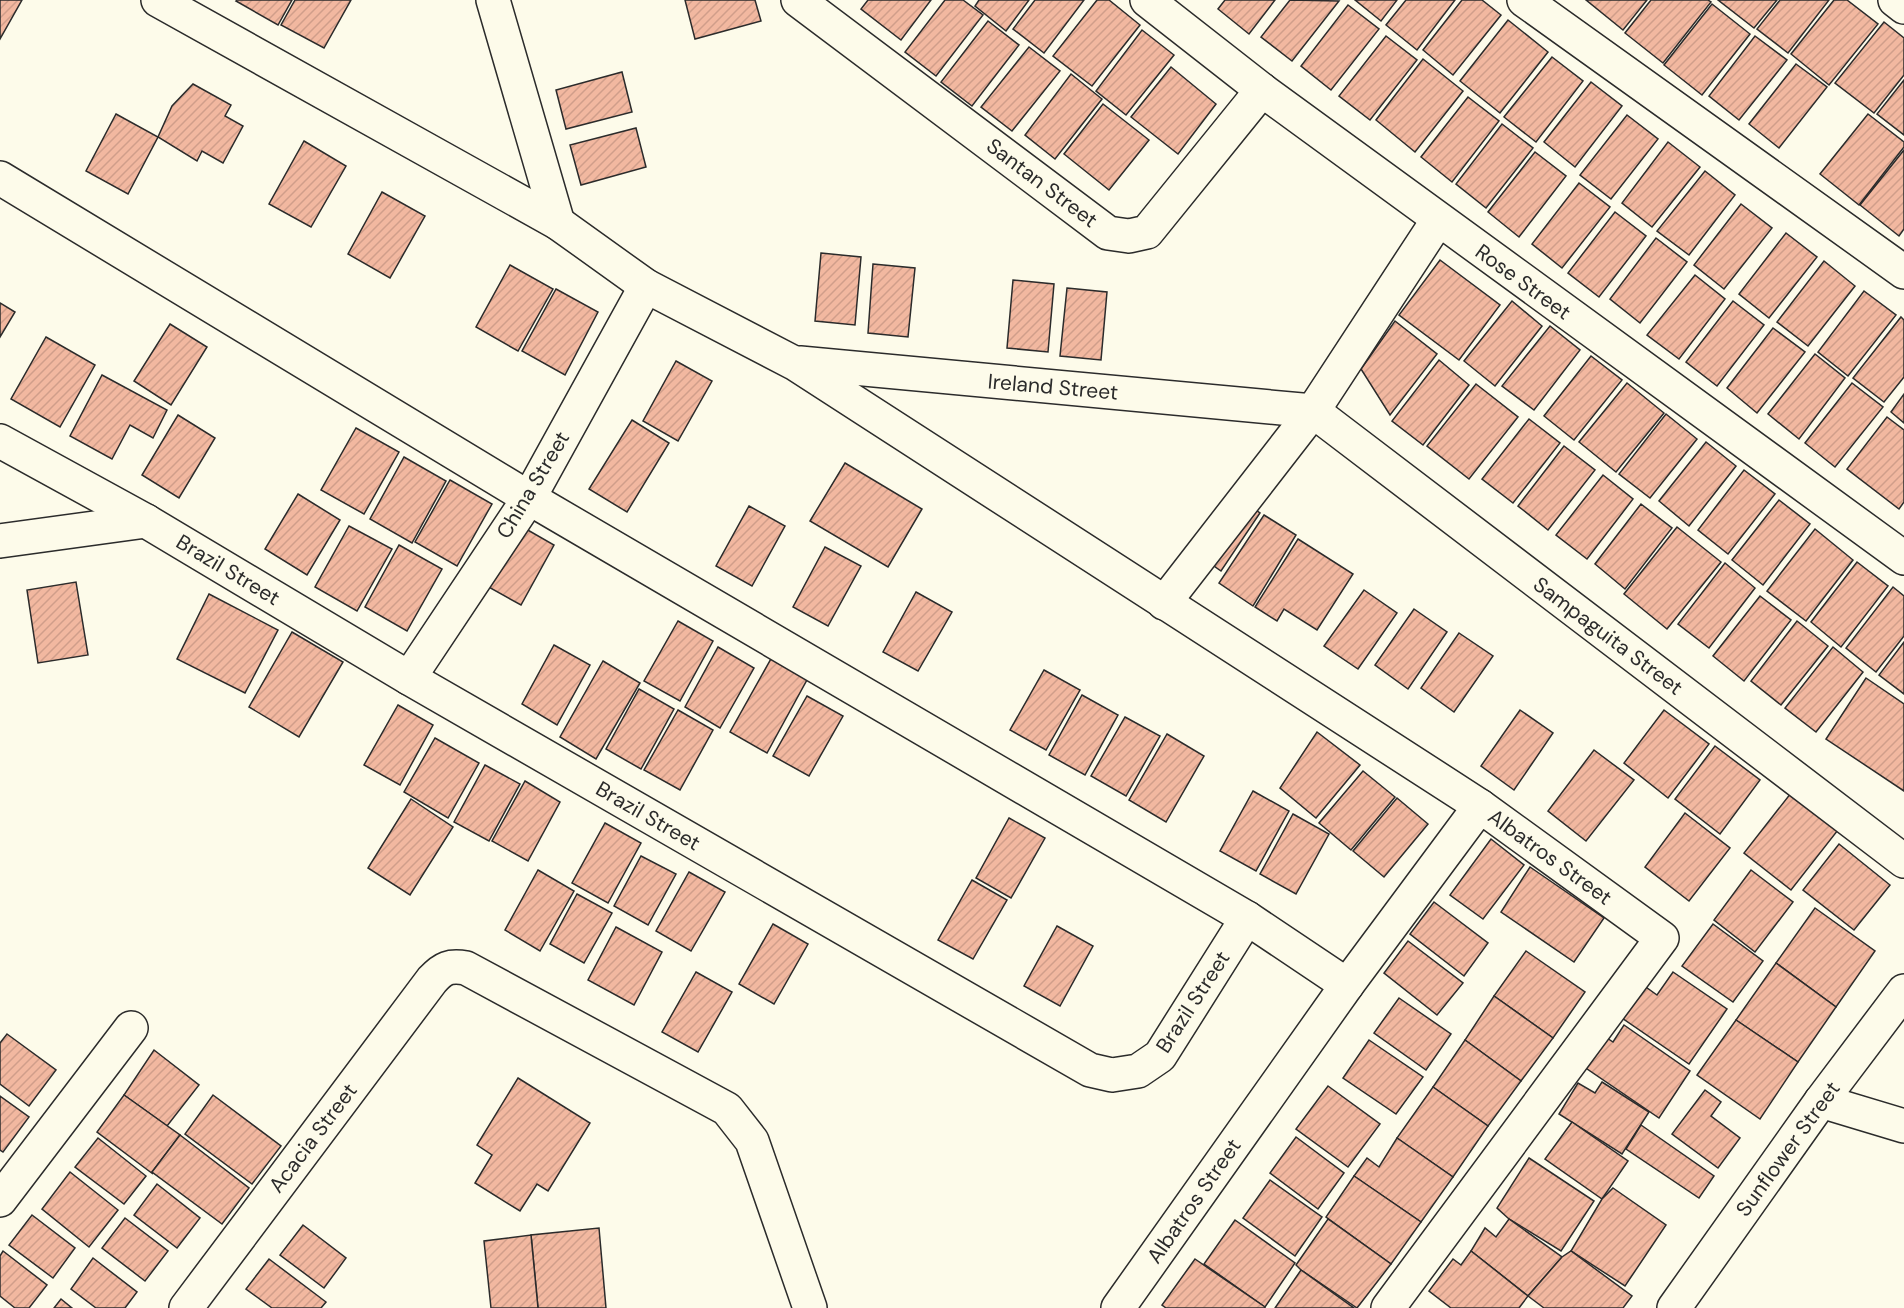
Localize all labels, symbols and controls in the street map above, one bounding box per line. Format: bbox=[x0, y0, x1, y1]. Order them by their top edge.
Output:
street label: Santan Street bbox=[981, 132, 1103, 234]
street label: Rose Street bbox=[1470, 238, 1576, 326]
street label: Ireland Street bbox=[987, 367, 1119, 407]
street label: China Street bbox=[490, 426, 576, 544]
street label: Brazil Street bbox=[171, 528, 285, 612]
street label: Sampaguita Street bbox=[1528, 571, 1688, 701]
street label: Brazil Street bbox=[591, 775, 705, 857]
street label: Albatros Street bbox=[1482, 803, 1618, 911]
street label: Brazil Street bbox=[1150, 946, 1236, 1058]
street label: Sunflower Street bbox=[1729, 1076, 1847, 1222]
street label: Acacia Street bbox=[263, 1078, 363, 1198]
street label: Albatros Street bbox=[1140, 1133, 1248, 1269]

